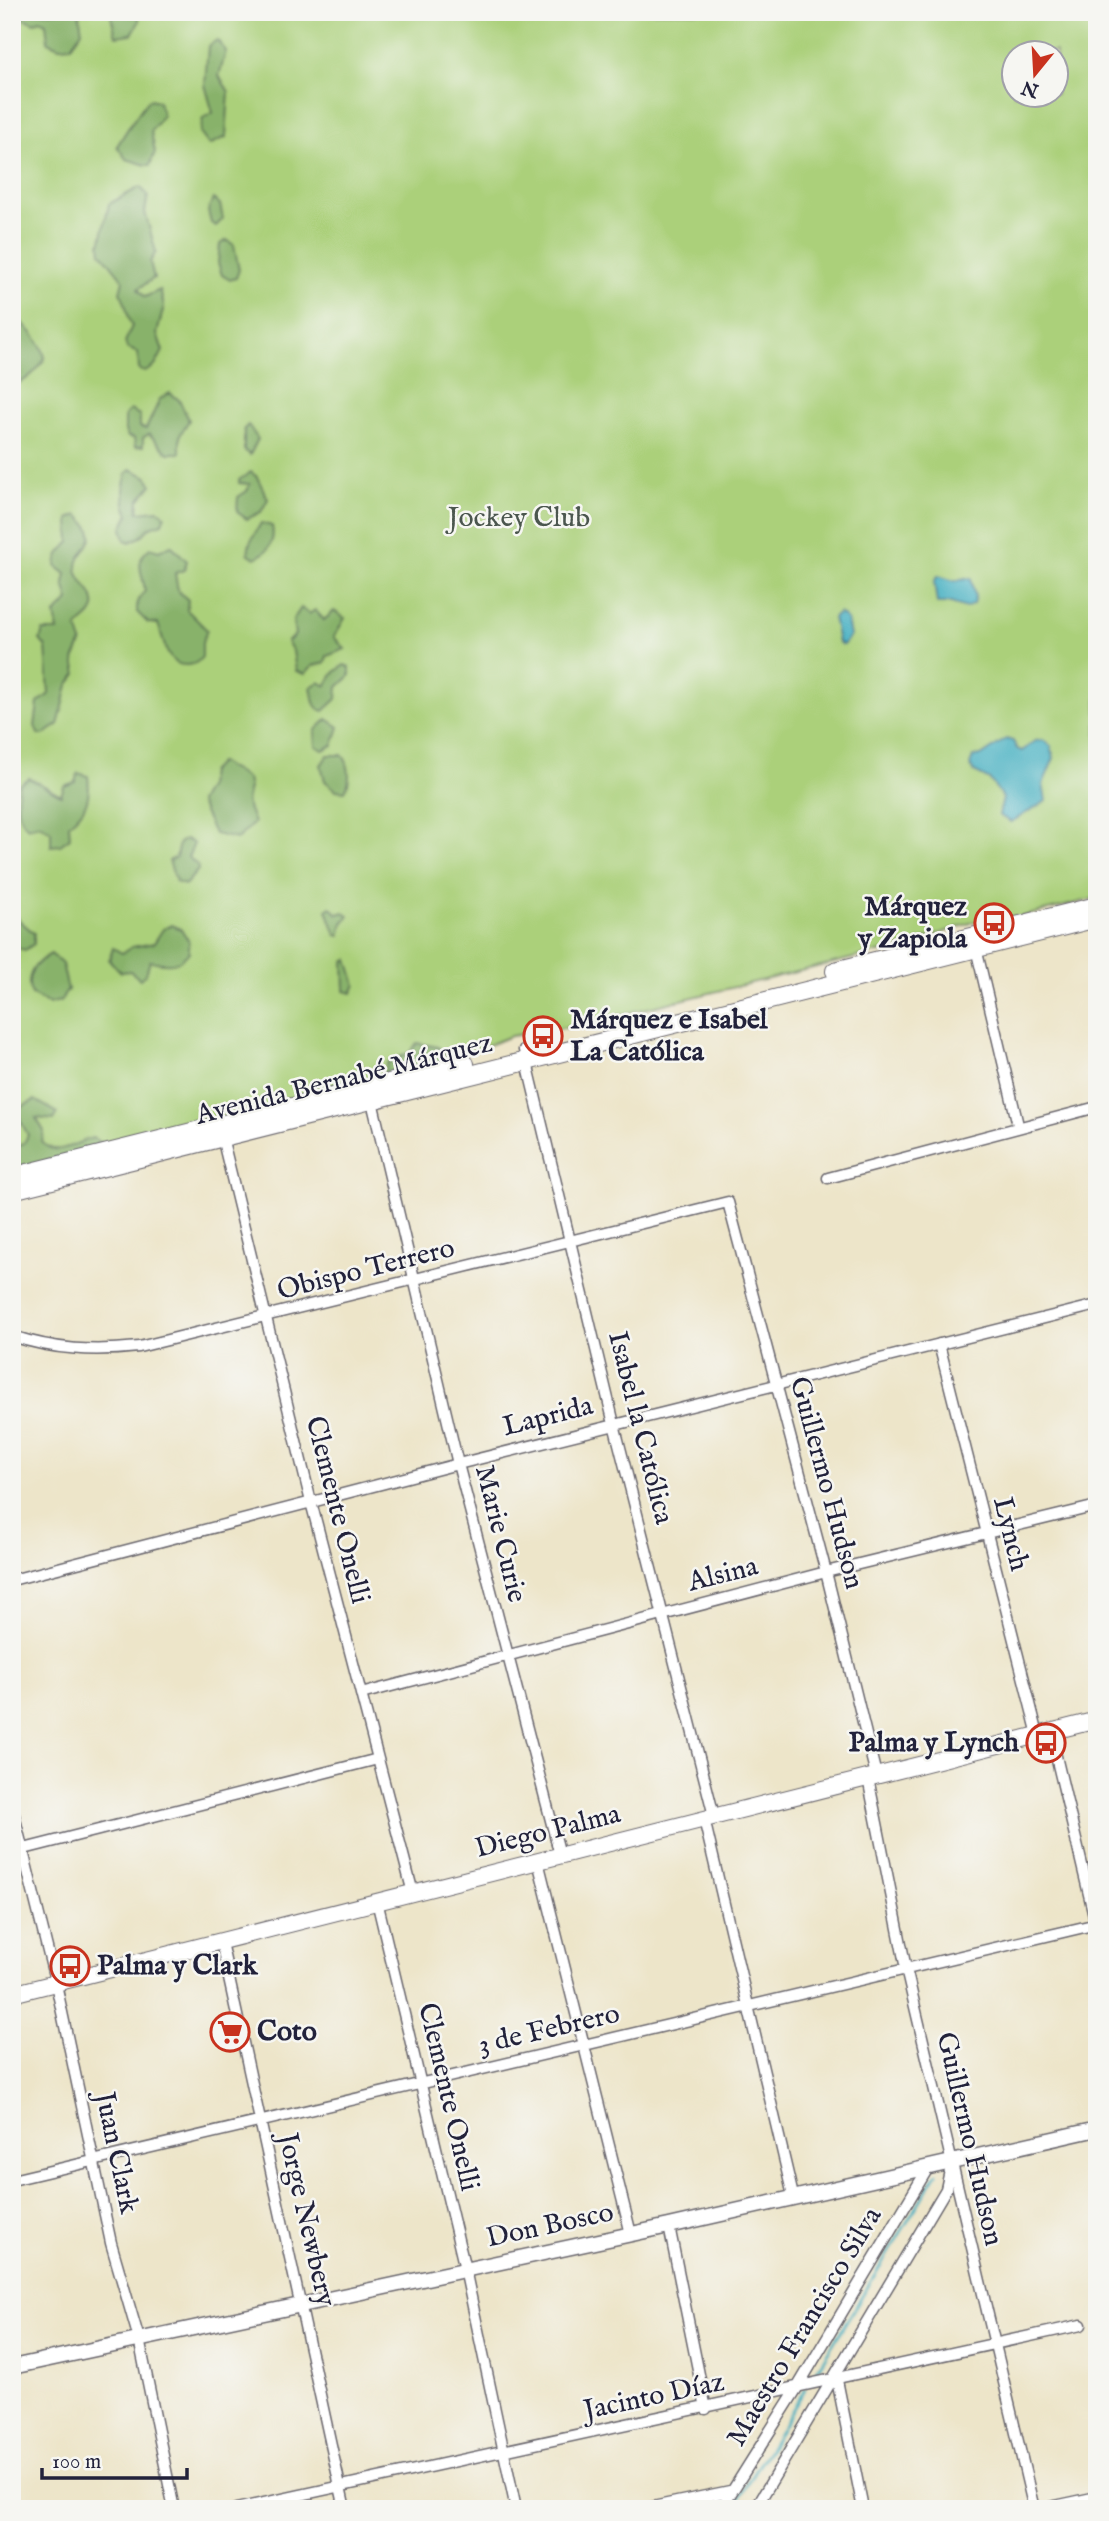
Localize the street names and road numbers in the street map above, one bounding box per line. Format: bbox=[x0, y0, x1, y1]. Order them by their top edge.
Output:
street label: Avenida Bernabé Márquez bbox=[191, 1026, 496, 1134]
street label: Obispo Terrero bbox=[274, 1231, 458, 1309]
street label: Isabel la Católica bbox=[599, 1328, 681, 1529]
street label: Guillermo Hudson bbox=[781, 1373, 871, 1593]
street label: Laprida bbox=[499, 1389, 598, 1445]
street label: Clemente Onelli bbox=[297, 1413, 377, 1607]
street label: Marie Curie bbox=[466, 1462, 534, 1606]
street label: Lynch bbox=[984, 1493, 1036, 1575]
street label: Alsina bbox=[683, 1549, 763, 1601]
street label: Diego Palma bbox=[472, 1797, 625, 1867]
street label: 3 de Febrero bbox=[475, 1997, 623, 2063]
street label: Clemente Onelli bbox=[409, 2000, 487, 2194]
street label: Guillermo Hudson bbox=[927, 2029, 1011, 2249]
street label: Juan Clark bbox=[85, 2086, 146, 2218]
street label: Jorge Newbery bbox=[268, 2127, 343, 2310]
street label: Don Bosco bbox=[483, 2195, 617, 2257]
street label: Maestro Francisco Silva bbox=[720, 2200, 891, 2453]
street label: Jacinto Díaz bbox=[578, 2365, 728, 2430]

